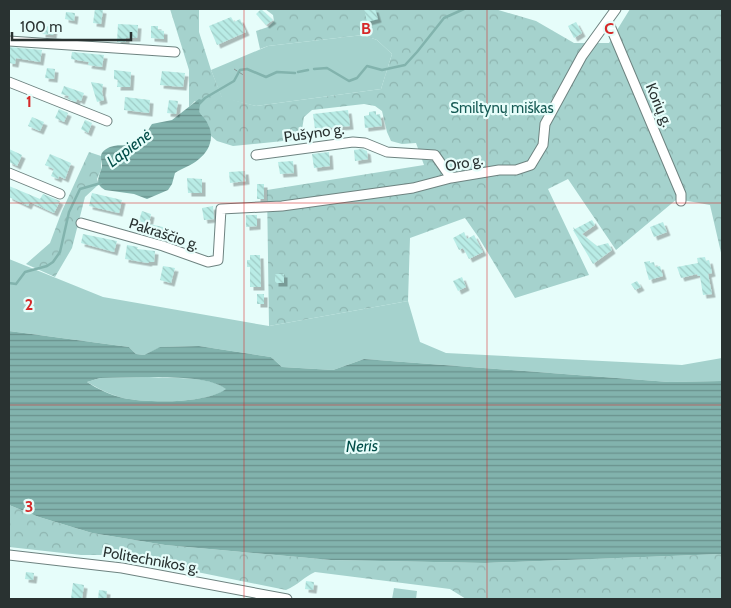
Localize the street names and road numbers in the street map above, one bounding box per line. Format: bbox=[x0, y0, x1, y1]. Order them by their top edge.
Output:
street label: Korių g. bbox=[642, 80, 676, 130]
street label: Pušyno g. bbox=[283, 120, 345, 146]
street label: Oro g. bbox=[444, 151, 484, 175]
street label: Pakraščio g. bbox=[127, 214, 201, 254]
street label: Politechnikos g. bbox=[101, 543, 201, 577]

